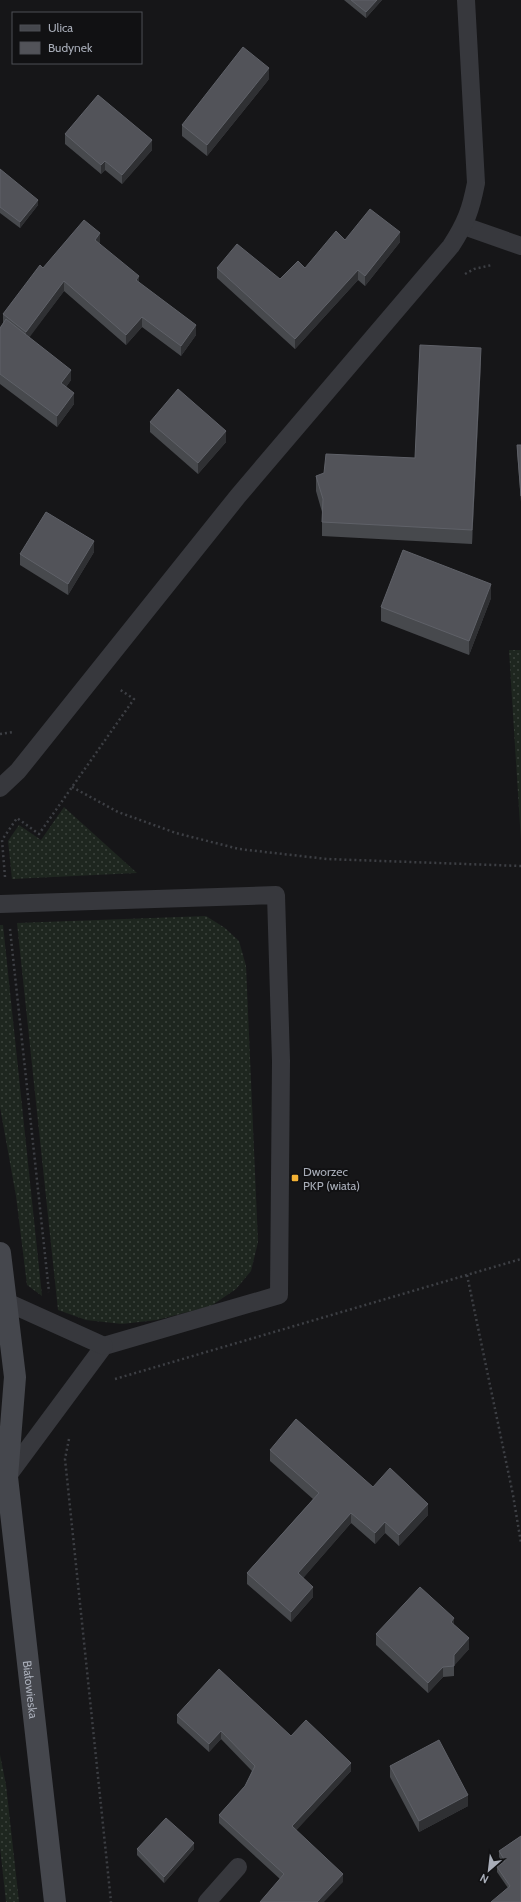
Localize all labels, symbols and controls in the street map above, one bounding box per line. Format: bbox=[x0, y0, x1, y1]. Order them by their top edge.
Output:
legend bbox=[12, 12, 142, 64]
text: Ulica bbox=[48, 20, 73, 35]
text: Budynek bbox=[48, 40, 93, 55]
place label: Dworzec PKP (wiata) bbox=[303, 1164, 360, 1193]
marker: Dworzec PKP (wiata) bbox=[290, 1173, 300, 1183]
street label: Białowieska bbox=[20, 1660, 42, 1719]
north arrow bbox=[469, 1850, 509, 1890]
text: N bbox=[478, 1871, 491, 1887]

